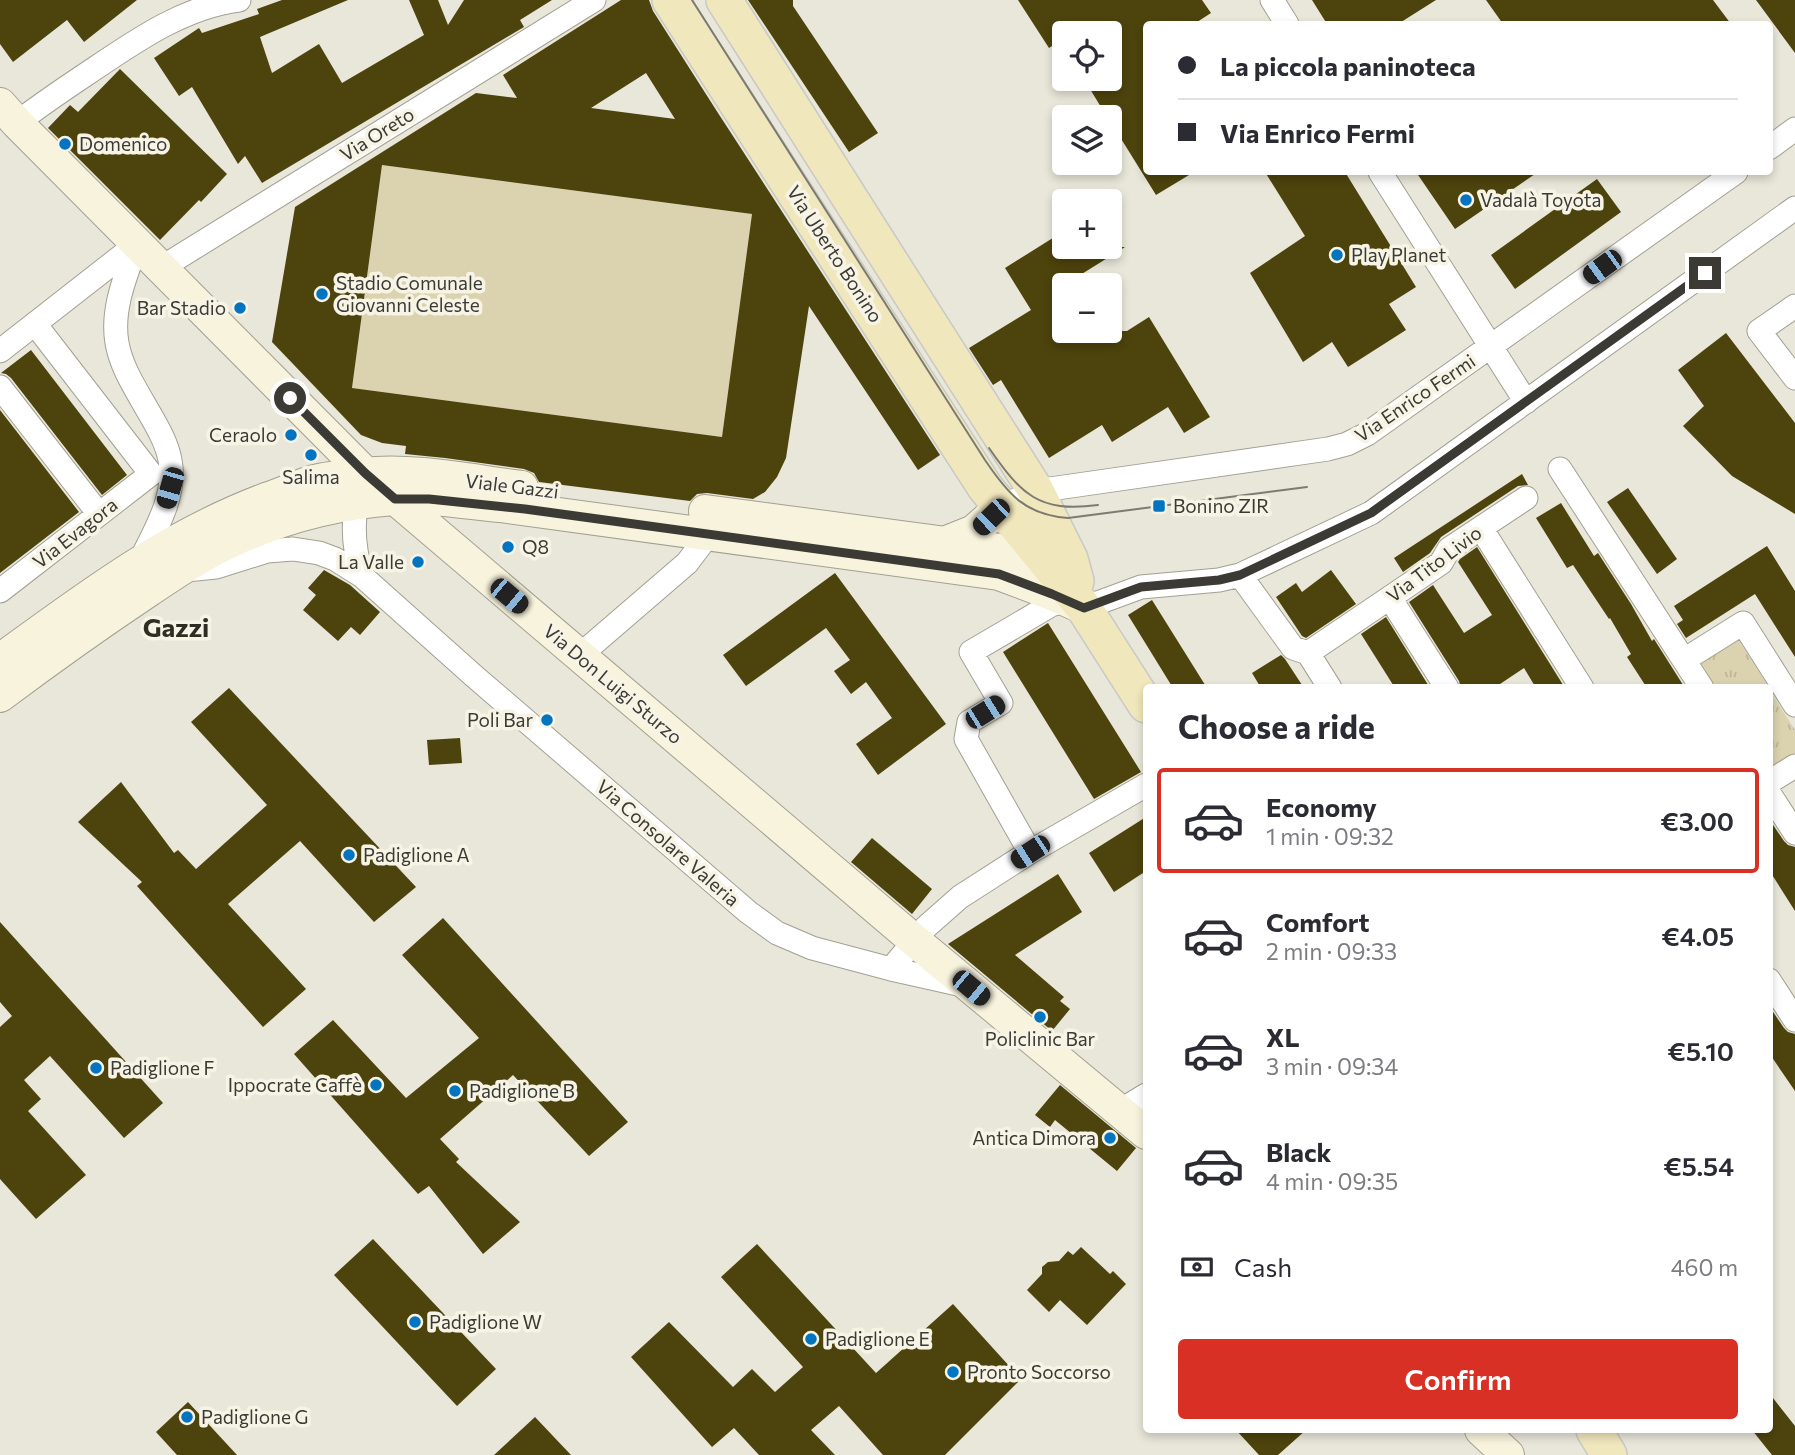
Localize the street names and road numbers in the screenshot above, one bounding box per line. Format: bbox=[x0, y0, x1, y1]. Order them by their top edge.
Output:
street label: Via Oreto bbox=[335, 102, 418, 165]
street label: Via Uberto Bonino bbox=[783, 181, 888, 326]
street label: Via Enrico Fermi bbox=[1350, 349, 1479, 446]
street label: Viale Gazzi bbox=[464, 468, 560, 503]
street label: Via Evagora bbox=[28, 493, 121, 573]
street label: Via Tito Livio bbox=[1382, 520, 1486, 607]
street label: Via Don Luigi Sturzo bbox=[539, 619, 687, 748]
street label: Via Consolare Valeria bbox=[592, 774, 744, 911]

